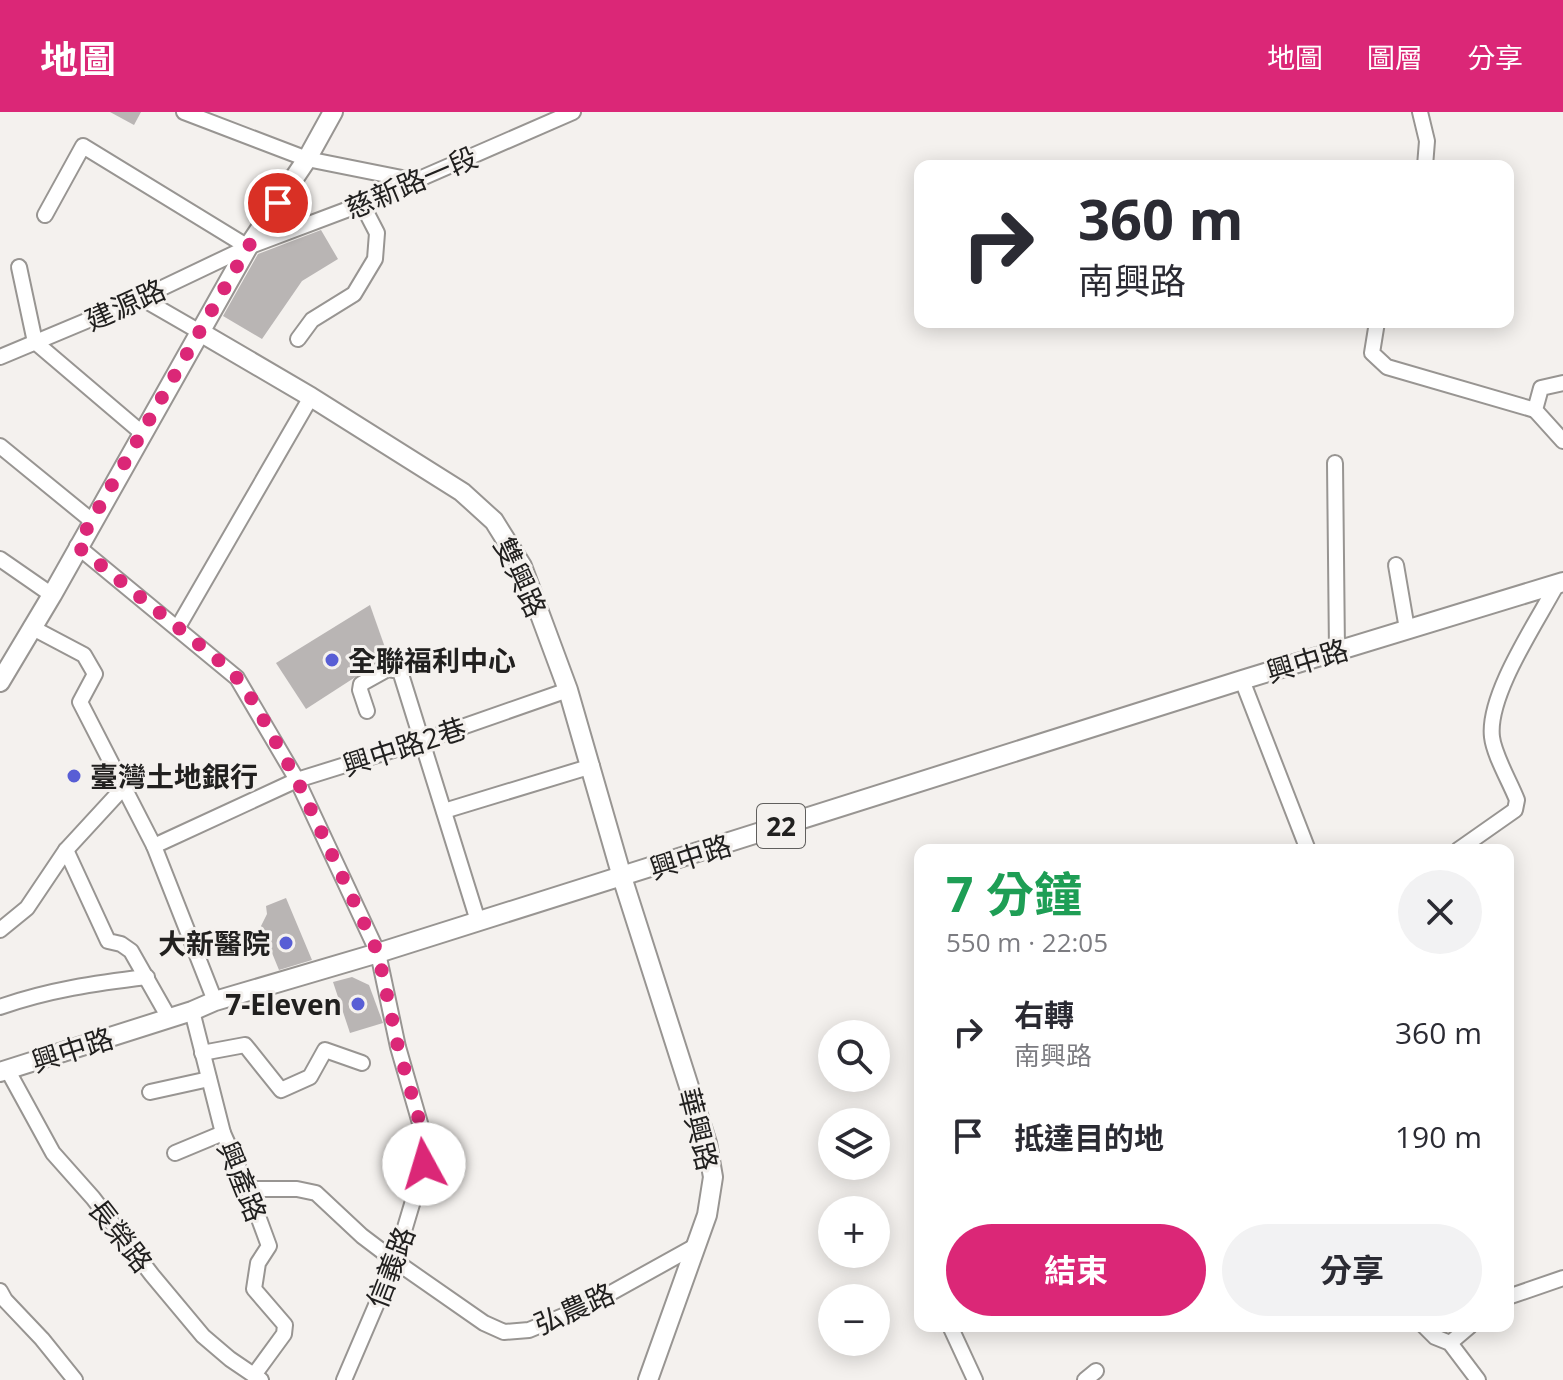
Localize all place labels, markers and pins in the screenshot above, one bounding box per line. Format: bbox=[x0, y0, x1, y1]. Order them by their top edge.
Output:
pin bbox=[244, 169, 312, 237]
place label: 全聯福利中心 bbox=[348, 641, 516, 679]
marker: 全聯福利中心 bbox=[323, 651, 341, 669]
place label: 臺灣土地銀行 bbox=[90, 757, 258, 795]
marker: 臺灣土地銀行 bbox=[65, 767, 83, 785]
place label: 大新醫院 bbox=[158, 924, 270, 962]
marker: 大新醫院 bbox=[277, 934, 295, 952]
place label: 7-Eleven bbox=[225, 985, 342, 1023]
marker: 7-Eleven bbox=[349, 995, 367, 1013]

